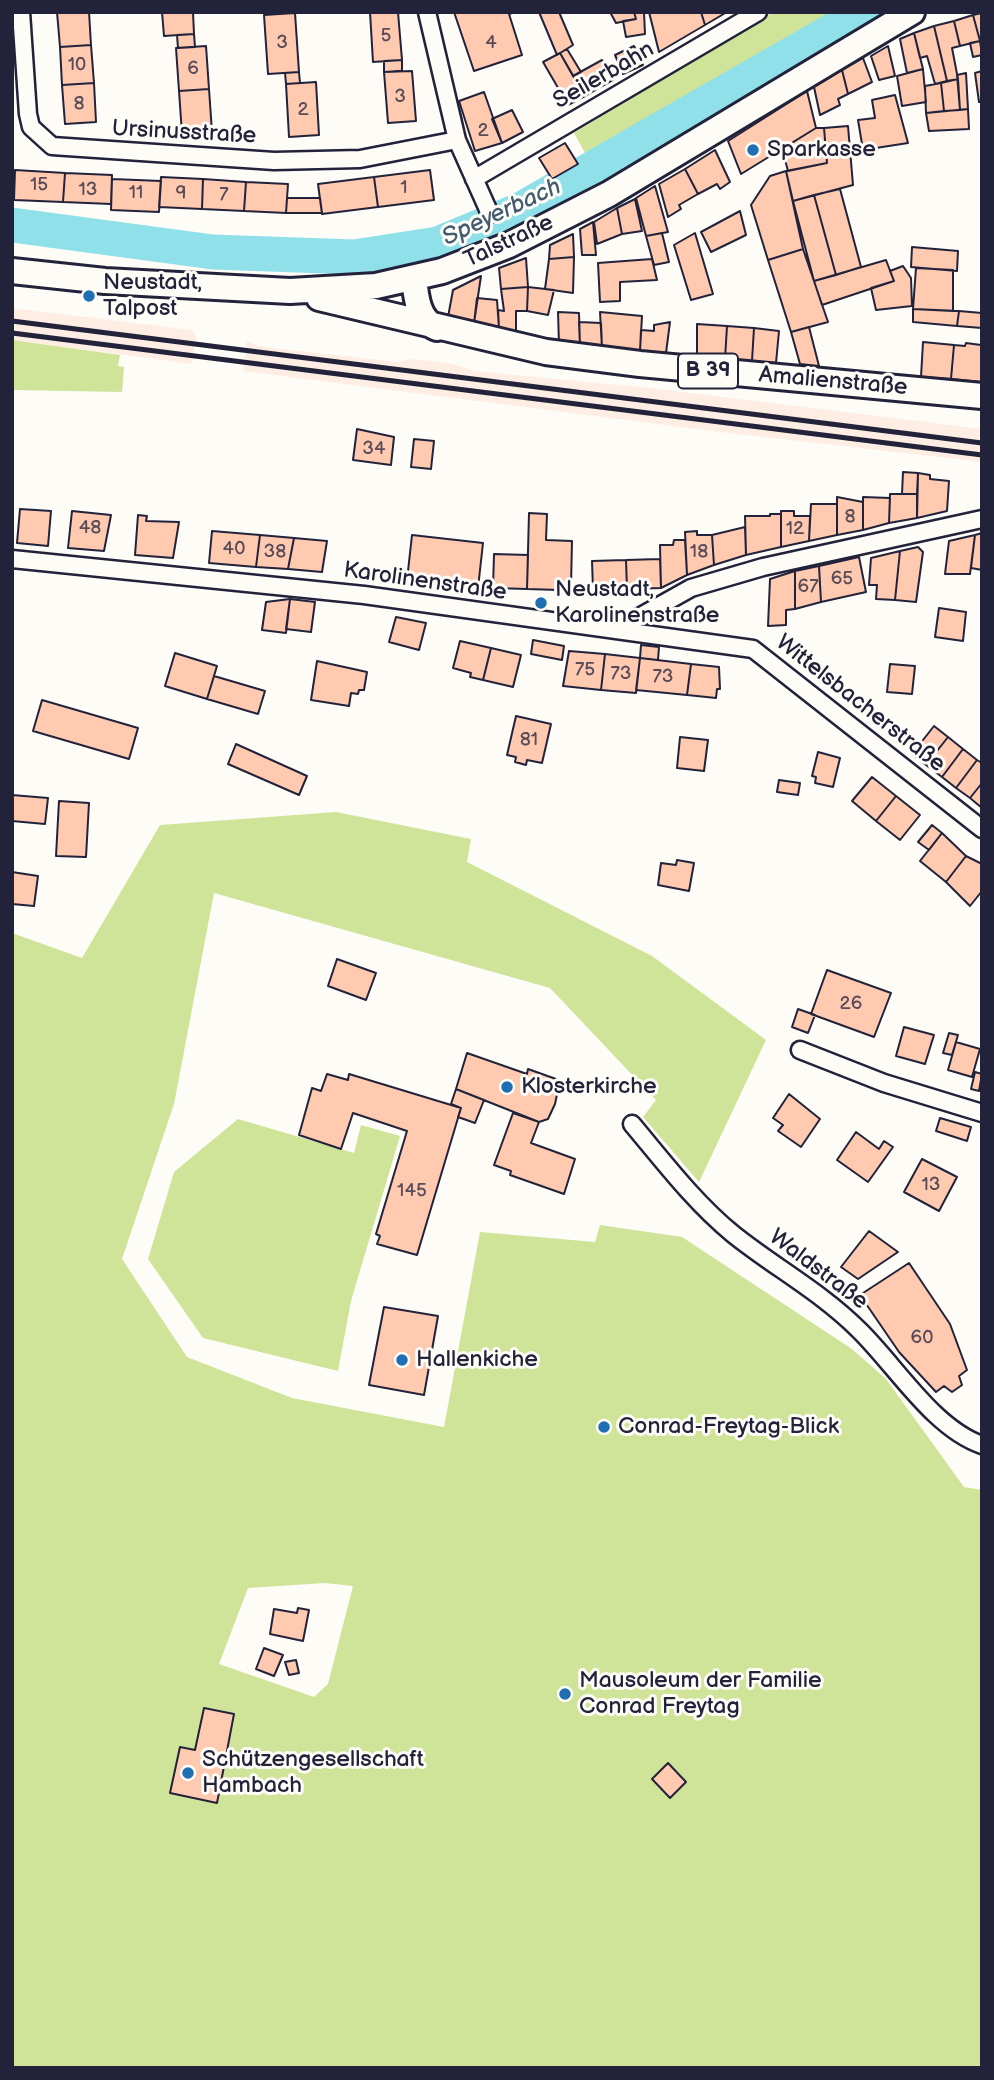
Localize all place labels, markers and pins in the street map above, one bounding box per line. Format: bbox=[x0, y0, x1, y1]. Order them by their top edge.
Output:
place label: Sparkasse bbox=[767, 136, 876, 164]
marker: Sparkasse bbox=[745, 142, 761, 158]
place label: Neustadt, Talpost bbox=[103, 269, 202, 323]
marker: Neustadt, Talpost bbox=[81, 288, 97, 304]
place label: Neustadt, Karolinenstraße bbox=[555, 576, 719, 630]
marker: Neustadt, Karolinenstraße bbox=[533, 595, 549, 611]
place label: Klosterkirche bbox=[521, 1073, 657, 1101]
marker: Klosterkirche bbox=[499, 1079, 515, 1095]
place label: Hallenkiche bbox=[416, 1346, 538, 1374]
marker: Hallenkiche bbox=[394, 1352, 410, 1368]
place label: Conrad-Freytag-Blick bbox=[618, 1413, 839, 1441]
marker: Conrad-Freytag-Blick bbox=[596, 1419, 612, 1435]
place label: Mausoleum der Familie Conrad Freytag bbox=[579, 1667, 822, 1721]
marker: Mausoleum der Familie Conrad Freytag bbox=[557, 1686, 573, 1702]
place label: Schützengesellschaft Hambach bbox=[202, 1746, 424, 1800]
marker: Schützengesellschaft Hambach bbox=[180, 1765, 196, 1781]

